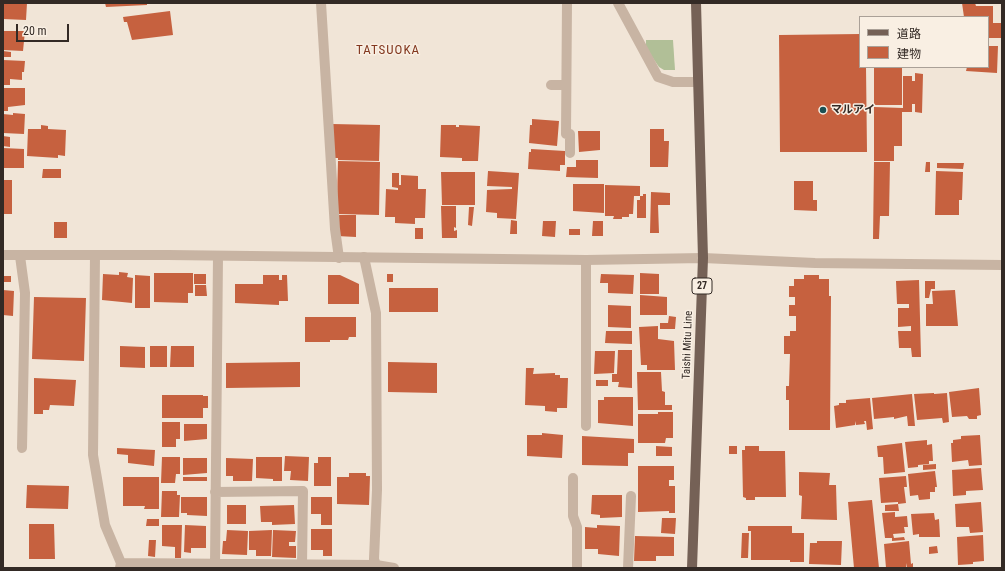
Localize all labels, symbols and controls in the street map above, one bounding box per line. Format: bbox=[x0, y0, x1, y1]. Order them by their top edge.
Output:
scale bar bbox=[18, 16, 71, 42]
legend bbox=[859, 16, 989, 68]
text: 20 m bbox=[23, 24, 47, 38]
text: 道路 bbox=[897, 27, 921, 41]
district label: TATSUOKA bbox=[356, 43, 420, 59]
text: 建物 bbox=[897, 47, 921, 61]
place label: マルアイ bbox=[831, 103, 875, 117]
marker: マルアイ bbox=[818, 105, 828, 115]
road number: 27 bbox=[692, 278, 712, 294]
street label: Taishi Mitu Line bbox=[680, 311, 696, 379]

